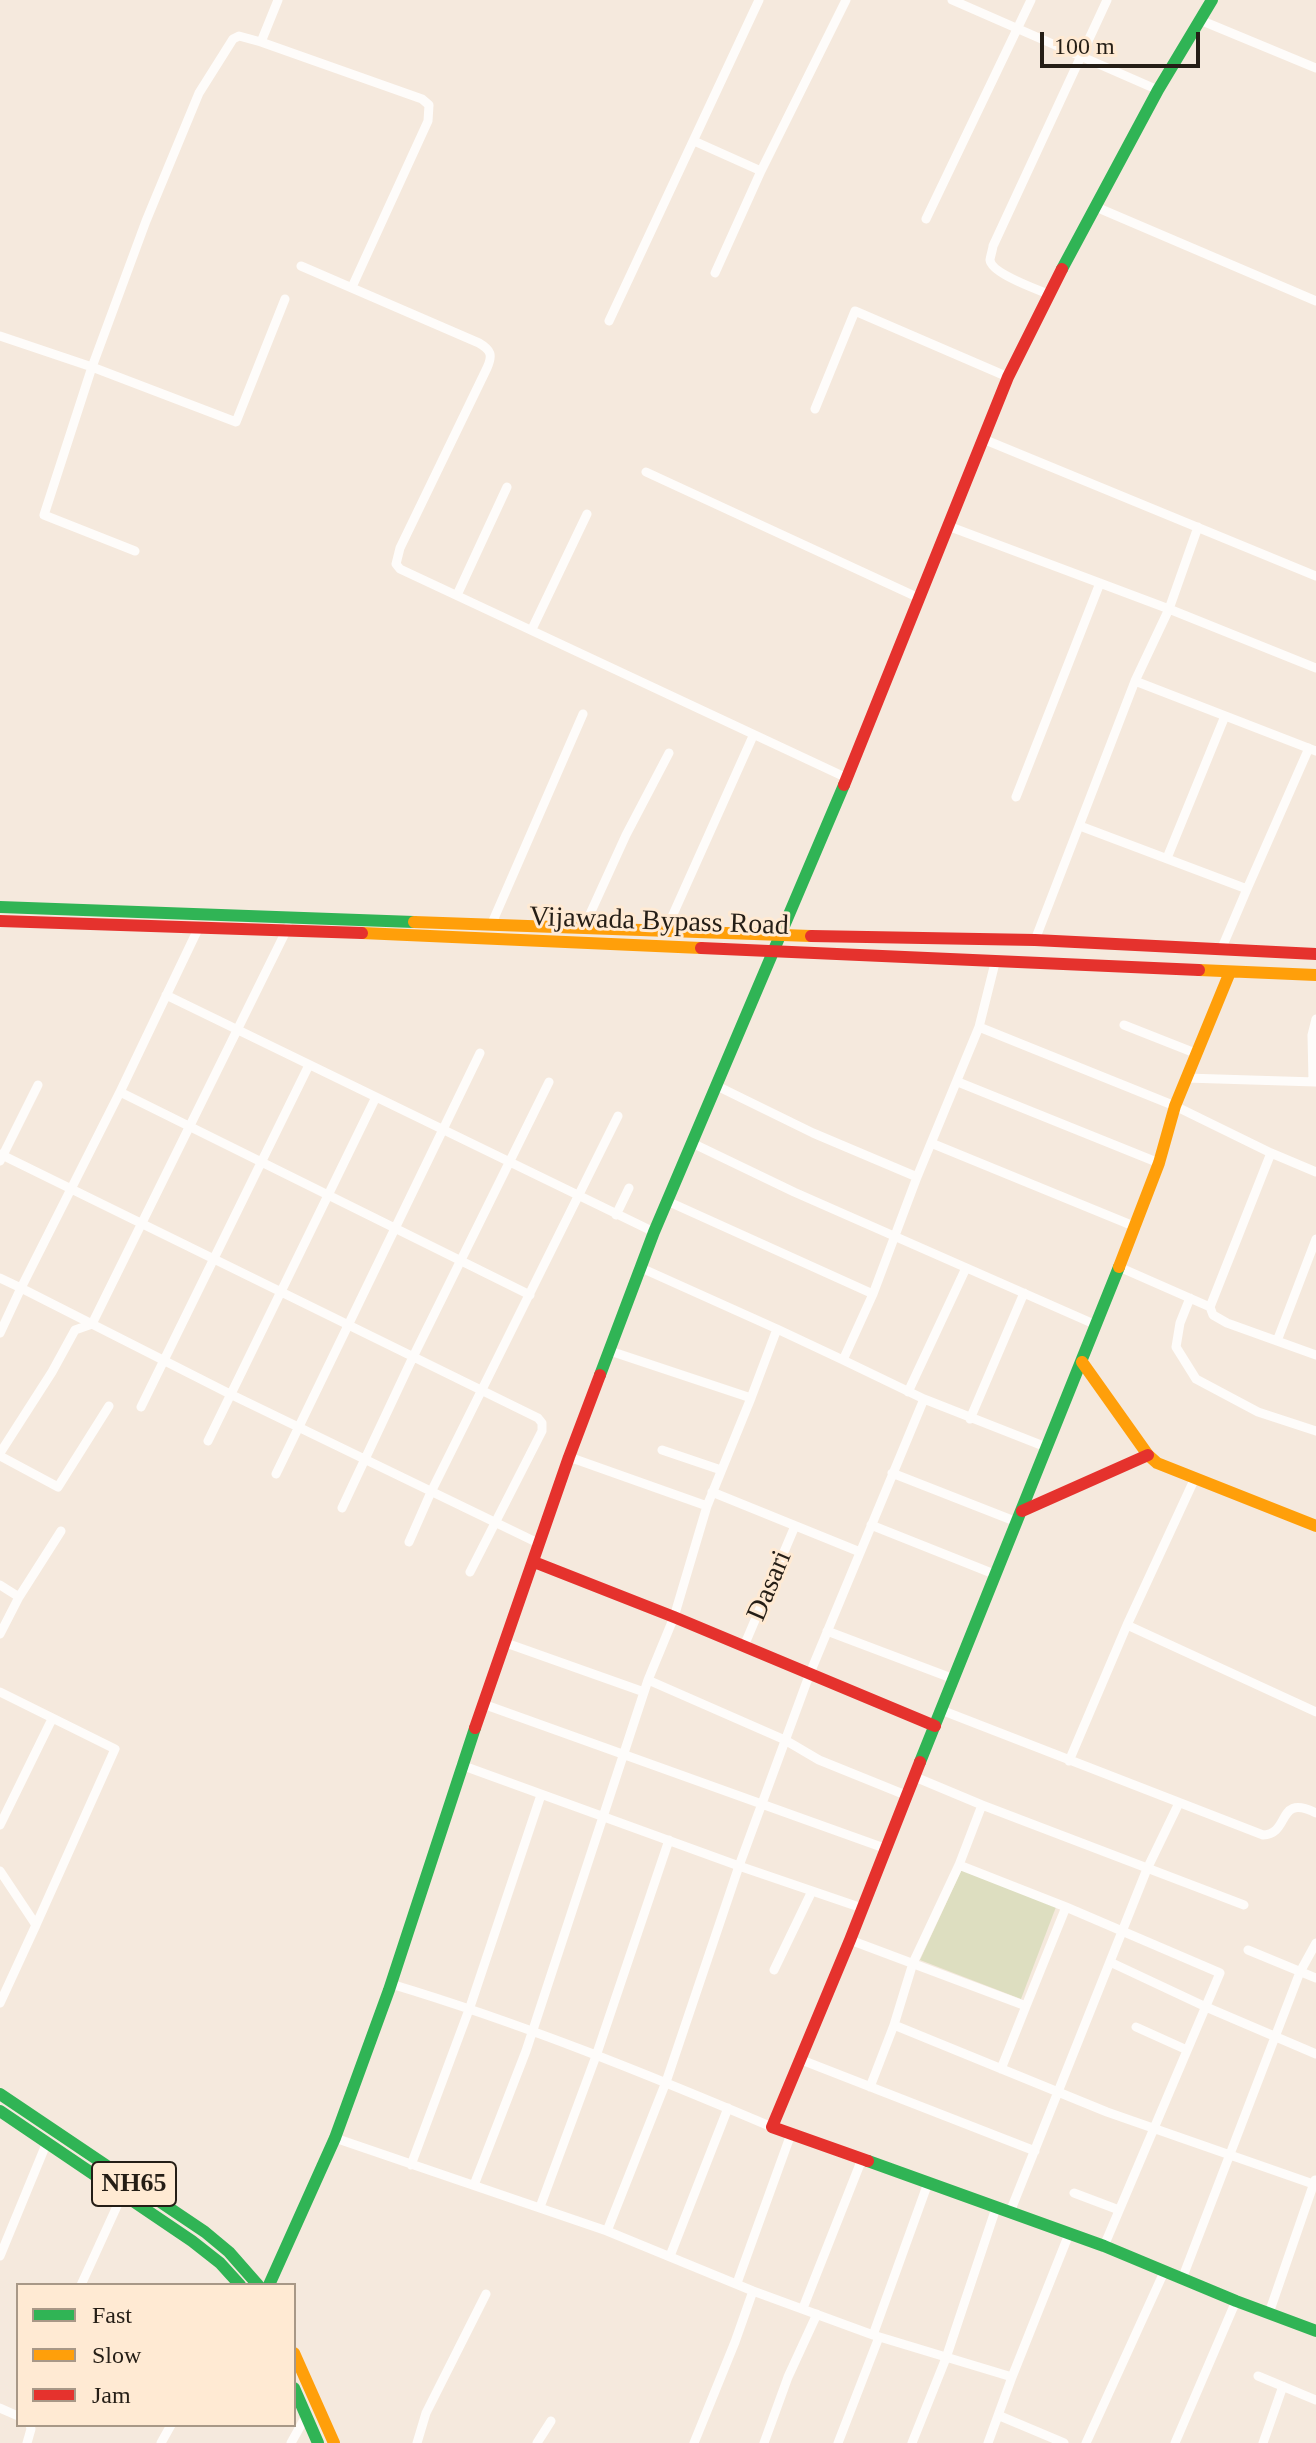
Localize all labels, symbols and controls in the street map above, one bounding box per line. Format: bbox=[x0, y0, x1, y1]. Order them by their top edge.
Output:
scale bar bbox=[1044, 16, 1204, 66]
text: 100 m bbox=[1054, 33, 1115, 59]
street label: Vijawada Bypass Road bbox=[529, 901, 789, 943]
street label: Dasari bbox=[740, 1546, 800, 1626]
road number: NH65 bbox=[92, 2162, 176, 2206]
legend bbox=[16, 2283, 296, 2427]
text: Fast bbox=[92, 2302, 132, 2328]
text: Slow bbox=[92, 2342, 141, 2368]
text: Jam bbox=[92, 2382, 131, 2408]

